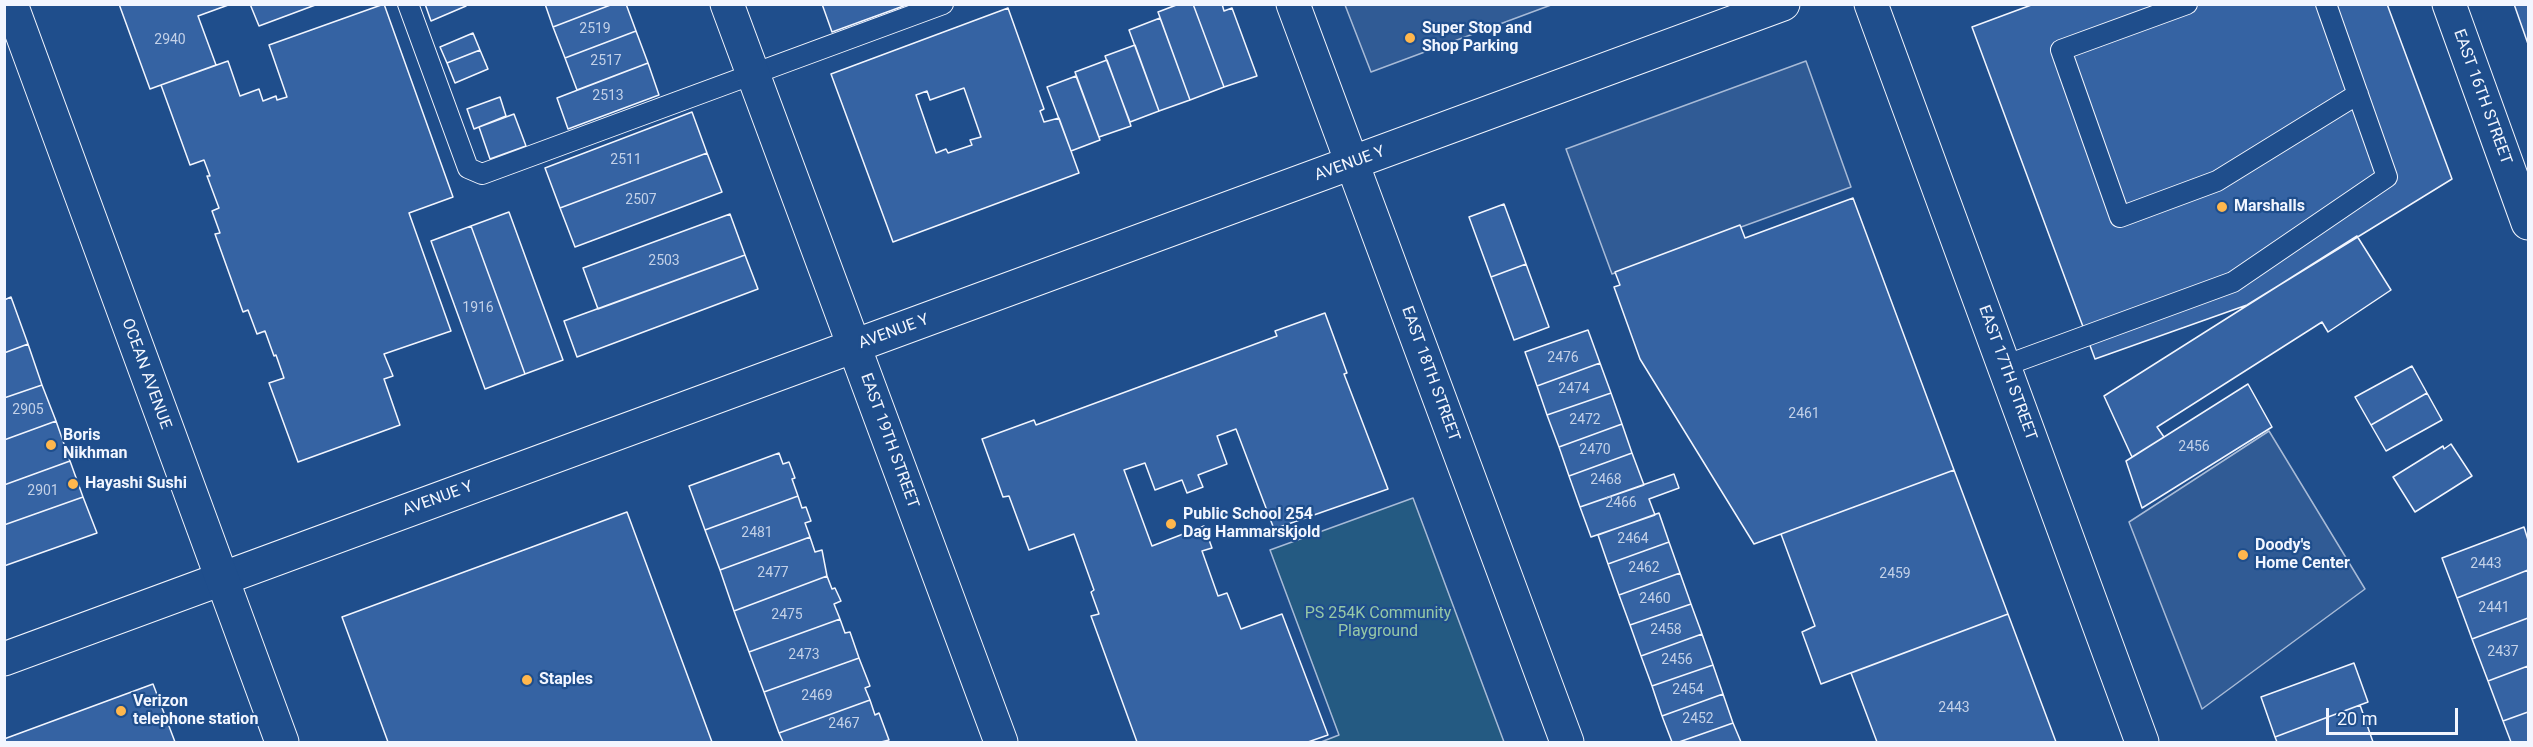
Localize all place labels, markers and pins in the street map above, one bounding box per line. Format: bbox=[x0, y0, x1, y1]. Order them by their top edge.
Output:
place label: Super Stop and Shop Parking bbox=[1422, 19, 1532, 57]
marker: Super Stop and Shop Parking bbox=[1403, 31, 1417, 45]
place label: Marshalls bbox=[2234, 197, 2305, 217]
marker: Marshalls bbox=[2215, 200, 2229, 214]
place label: Boris Nikhman bbox=[63, 426, 127, 464]
marker: Boris Nikhman bbox=[44, 438, 58, 452]
place label: Hayashi Sushi bbox=[85, 474, 187, 494]
marker: Hayashi Sushi bbox=[66, 477, 80, 491]
place label: Public School 254 Dag Hammarskjold bbox=[1183, 505, 1320, 543]
marker: Public School 254 Dag Hammarskjold bbox=[1164, 517, 1178, 531]
place label: Doody's Home Center bbox=[2255, 536, 2350, 574]
marker: Doody's Home Center bbox=[2236, 548, 2250, 562]
place label: Staples bbox=[539, 670, 593, 690]
marker: Staples bbox=[520, 673, 534, 687]
place label: Verizon telephone station bbox=[133, 692, 258, 730]
marker: Verizon telephone station bbox=[114, 704, 128, 718]

